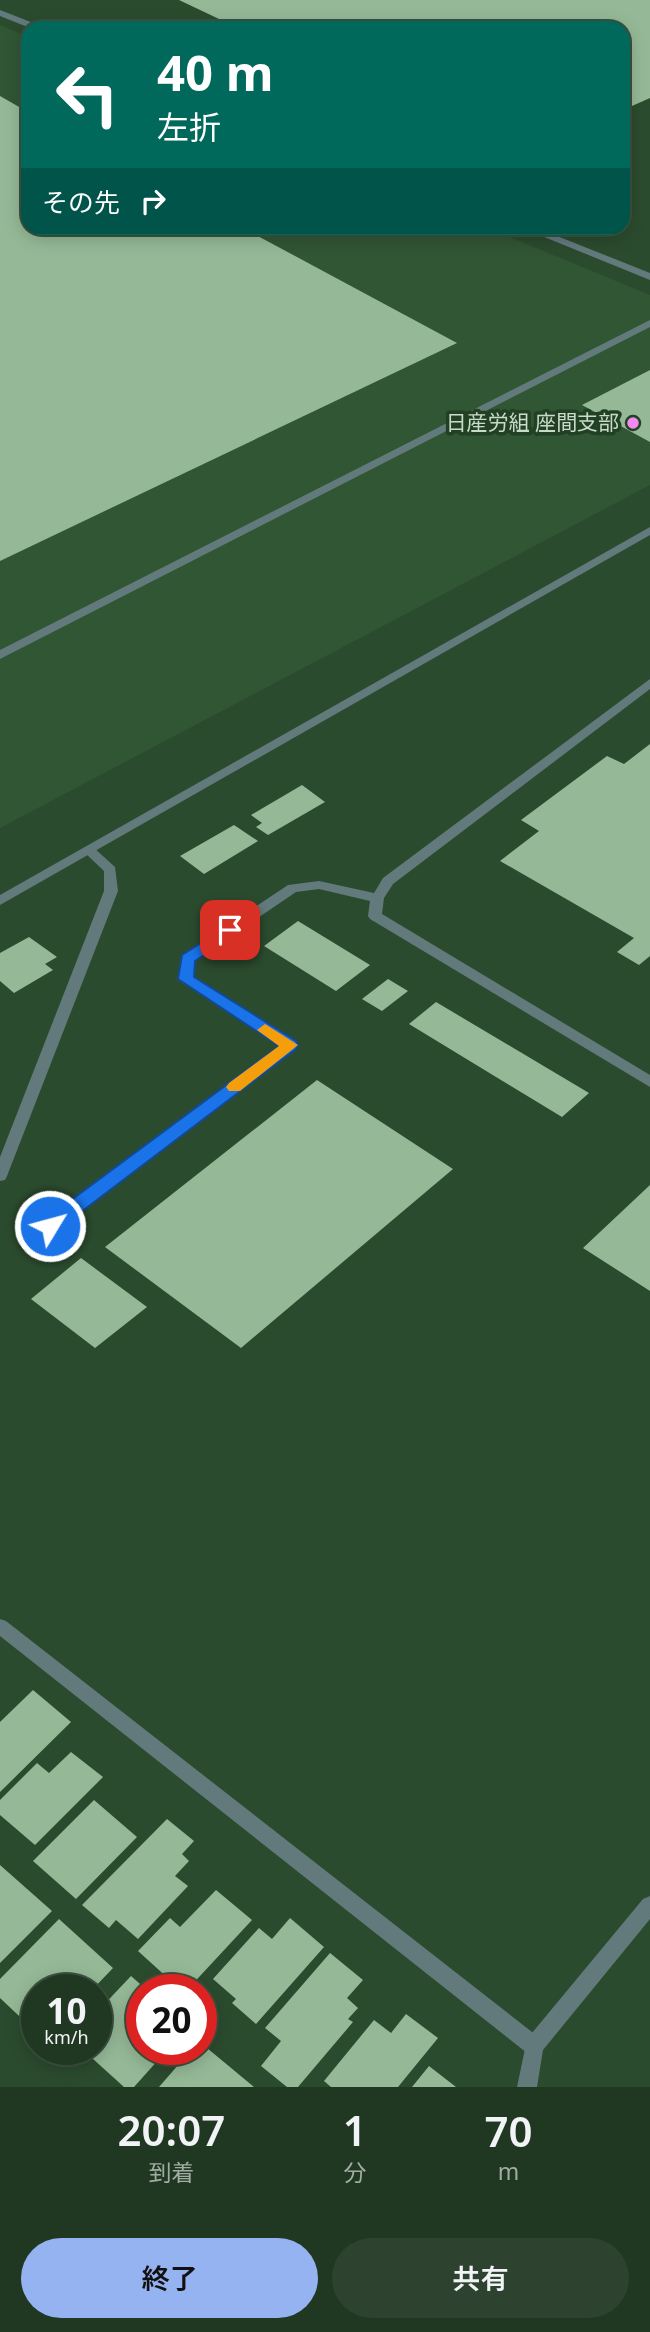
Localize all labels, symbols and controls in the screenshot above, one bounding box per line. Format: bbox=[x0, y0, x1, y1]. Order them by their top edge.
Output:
text: 40 m bbox=[157, 39, 274, 105]
icon: left bbox=[42, 49, 133, 140]
text: 左折 bbox=[157, 105, 221, 148]
icon: right bbox=[134, 182, 172, 220]
text: その先 bbox=[42, 184, 120, 220]
place label: 日産労組 座間支部 bbox=[446, 408, 619, 436]
marker: 日産労組 座間支部 bbox=[625, 415, 641, 431]
pin bbox=[200, 900, 260, 960]
icon: arrive bbox=[211, 911, 249, 949]
position arrow bbox=[13, 1189, 87, 1263]
speed limit sign: 20 bbox=[126, 1974, 217, 2065]
text: 10 bbox=[46, 1987, 87, 2034]
text: km/h bbox=[44, 2025, 89, 2049]
text: 20:07 bbox=[118, 2101, 225, 2158]
text: 1 bbox=[343, 2101, 367, 2158]
text: 70 bbox=[484, 2102, 532, 2159]
text: m bbox=[498, 2155, 519, 2187]
text: 到着 bbox=[148, 2156, 194, 2188]
text: 分 bbox=[343, 2156, 366, 2188]
button: 終了 bbox=[21, 2238, 318, 2318]
button: 共有 bbox=[332, 2238, 629, 2318]

